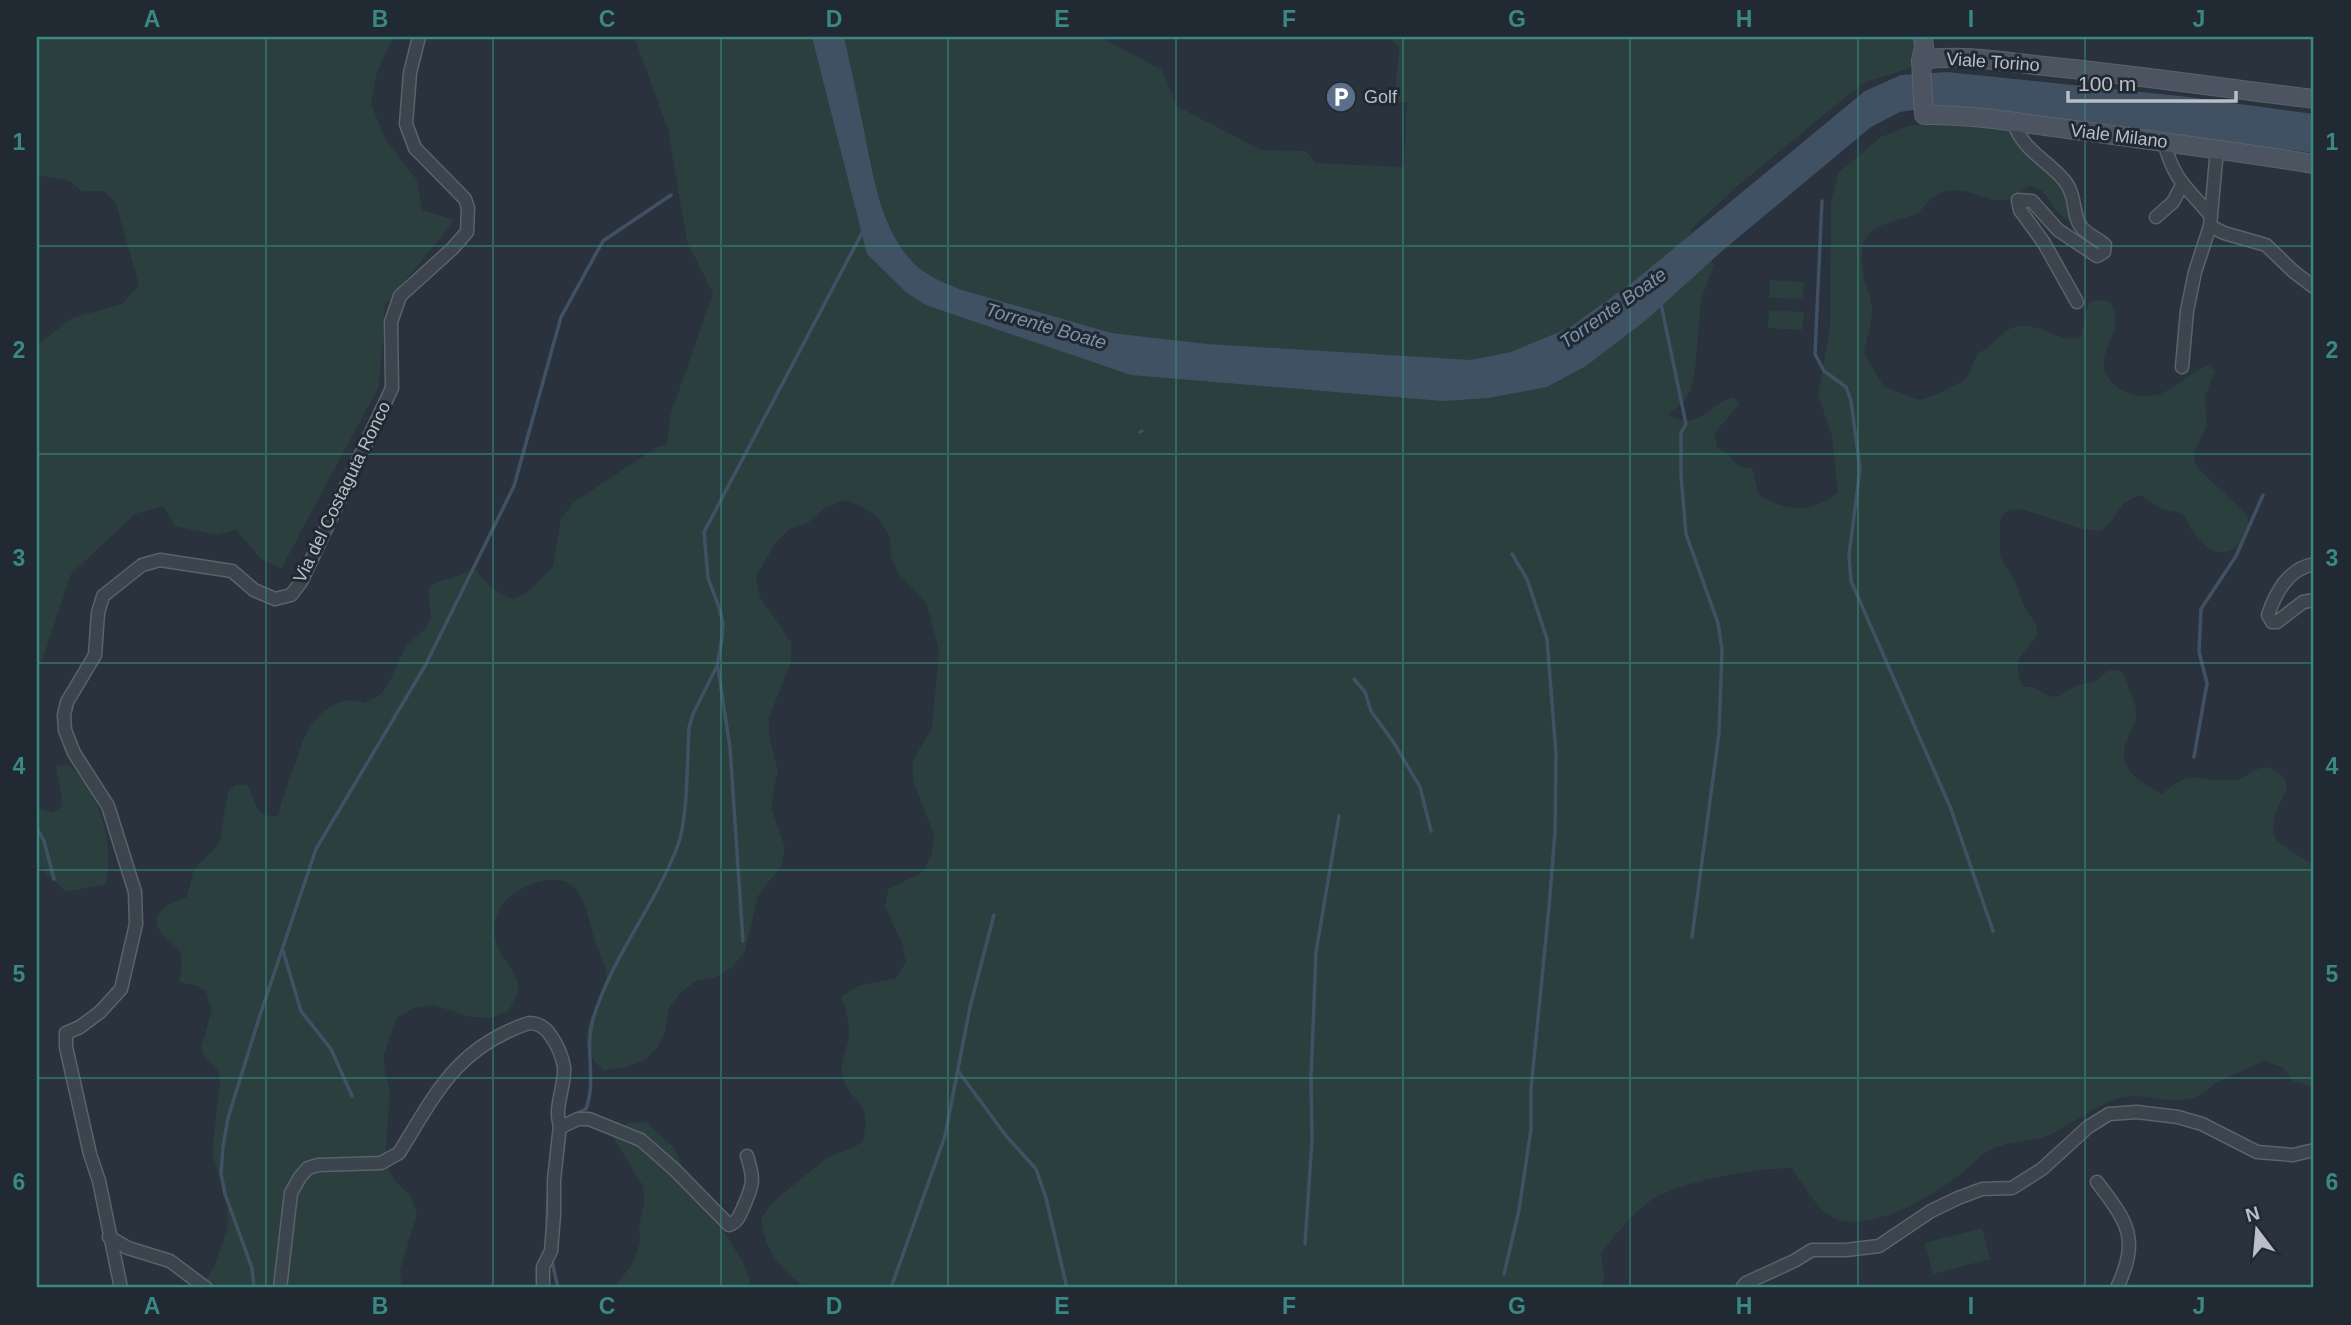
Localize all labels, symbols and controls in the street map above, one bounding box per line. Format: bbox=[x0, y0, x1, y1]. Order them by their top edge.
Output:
text: A bbox=[144, 6, 160, 32]
text: B bbox=[372, 6, 388, 32]
text: C bbox=[599, 6, 615, 32]
text: D bbox=[826, 6, 842, 32]
text: E bbox=[1054, 6, 1070, 32]
text: F bbox=[1282, 6, 1296, 32]
text: G bbox=[1508, 6, 1526, 32]
text: H bbox=[1736, 6, 1752, 32]
text: I bbox=[1968, 6, 1974, 32]
text: J bbox=[2193, 6, 2205, 32]
street label: Viale Torino bbox=[1946, 49, 2040, 75]
scale bar bbox=[2068, 60, 2236, 104]
text: 100 m bbox=[2078, 72, 2136, 95]
parking icon: Golf bbox=[1324, 80, 1358, 114]
place label: Golf bbox=[1364, 87, 1398, 107]
street label: Viale Milano bbox=[2069, 120, 2169, 152]
text: 1 bbox=[13, 129, 26, 155]
text: 1 bbox=[2326, 129, 2339, 155]
water label: Torrente Boate bbox=[1556, 264, 1670, 352]
water label: Torrente Boate bbox=[983, 299, 1109, 353]
text: 2 bbox=[13, 337, 25, 363]
text: 2 bbox=[2326, 337, 2338, 363]
street label: Via del Costaguta Ronco bbox=[289, 398, 395, 586]
text: 3 bbox=[13, 545, 25, 571]
text: 3 bbox=[2326, 545, 2338, 571]
text: 4 bbox=[13, 753, 26, 779]
text: 4 bbox=[2326, 753, 2339, 779]
text: 5 bbox=[13, 961, 26, 987]
text: 5 bbox=[2326, 961, 2339, 987]
text: 6 bbox=[13, 1169, 25, 1195]
text: 6 bbox=[2326, 1169, 2338, 1195]
north arrow bbox=[2222, 1196, 2292, 1266]
text: N bbox=[2243, 1202, 2262, 1226]
text: A bbox=[144, 1293, 160, 1319]
text: B bbox=[372, 1293, 388, 1319]
text: C bbox=[599, 1293, 615, 1319]
text: D bbox=[826, 1293, 842, 1319]
text: E bbox=[1054, 1293, 1070, 1319]
text: F bbox=[1282, 1293, 1296, 1319]
text: G bbox=[1508, 1293, 1526, 1319]
text: H bbox=[1736, 1293, 1752, 1319]
text: I bbox=[1968, 1293, 1974, 1319]
text: J bbox=[2193, 1293, 2205, 1319]

